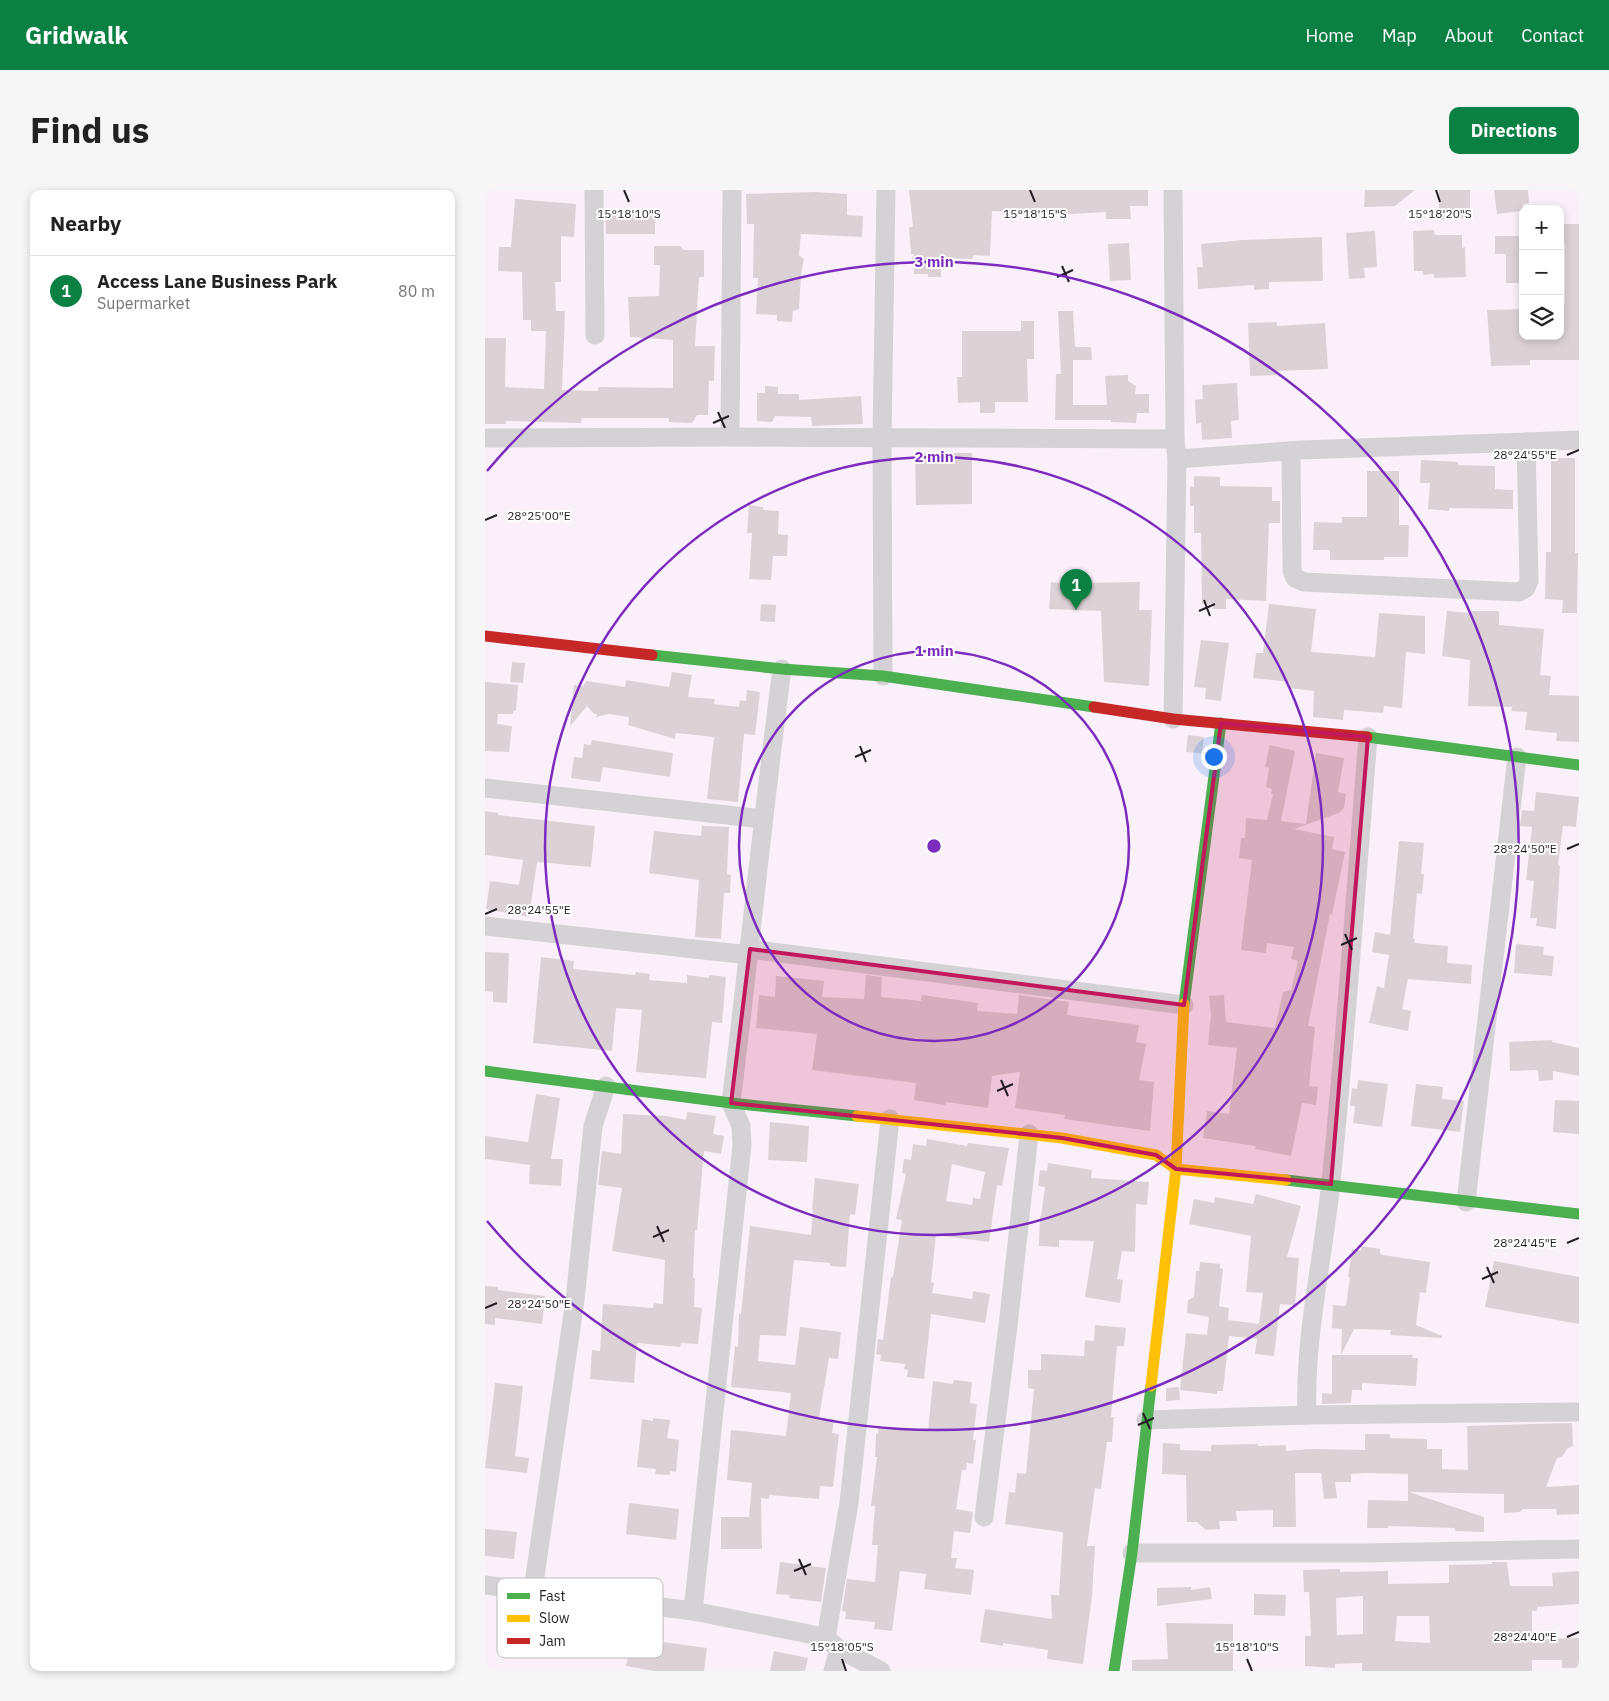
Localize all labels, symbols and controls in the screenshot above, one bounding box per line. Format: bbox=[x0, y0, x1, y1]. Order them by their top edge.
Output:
text: Gridwalk bbox=[25, 19, 128, 51]
text: Home bbox=[1306, 24, 1354, 47]
text: Map bbox=[1382, 24, 1417, 47]
text: About bbox=[1445, 24, 1493, 47]
text: Contact bbox=[1521, 24, 1584, 47]
text: Find us bbox=[30, 107, 149, 153]
button: Directions bbox=[1449, 107, 1579, 154]
map controls bbox=[1519, 205, 1564, 340]
button: + bbox=[1519, 205, 1564, 250]
text: 15°18'10"S bbox=[597, 206, 661, 221]
text: 15°18'15"S bbox=[1003, 206, 1067, 221]
text: 15°18'20"S bbox=[1408, 206, 1472, 221]
text: Nearby bbox=[50, 209, 121, 237]
button: − bbox=[1519, 250, 1564, 295]
text: 3 min bbox=[914, 252, 954, 271]
text: Access Lane Business Park bbox=[97, 269, 337, 293]
text: 1 bbox=[61, 281, 71, 301]
text: 80 m bbox=[398, 281, 435, 301]
text: Supermarket bbox=[97, 293, 190, 313]
button: layers bbox=[1519, 295, 1564, 340]
text: 2 min bbox=[914, 447, 954, 466]
text: 28°24'55"E bbox=[1493, 447, 1557, 462]
text: 28°25'00"E bbox=[507, 508, 571, 523]
pin: 1 bbox=[1060, 569, 1092, 610]
text: 1 min bbox=[914, 641, 954, 660]
your location bbox=[1201, 744, 1227, 770]
centre of rings bbox=[925, 837, 943, 855]
text: 28°24'50"E bbox=[1493, 841, 1557, 856]
text: 28°24'55"E bbox=[507, 902, 571, 917]
text: 28°24'45"E bbox=[1493, 1235, 1557, 1250]
text: 28°24'50"E bbox=[507, 1296, 571, 1311]
legend bbox=[497, 1578, 663, 1658]
text: Fast bbox=[539, 1587, 565, 1605]
text: Slow bbox=[539, 1609, 570, 1627]
text: 28°24'40"E bbox=[1493, 1629, 1557, 1644]
text: Jam bbox=[539, 1632, 566, 1650]
text: 15°18'05"S bbox=[810, 1639, 874, 1654]
text: 15°18'10"S bbox=[1215, 1639, 1279, 1654]

